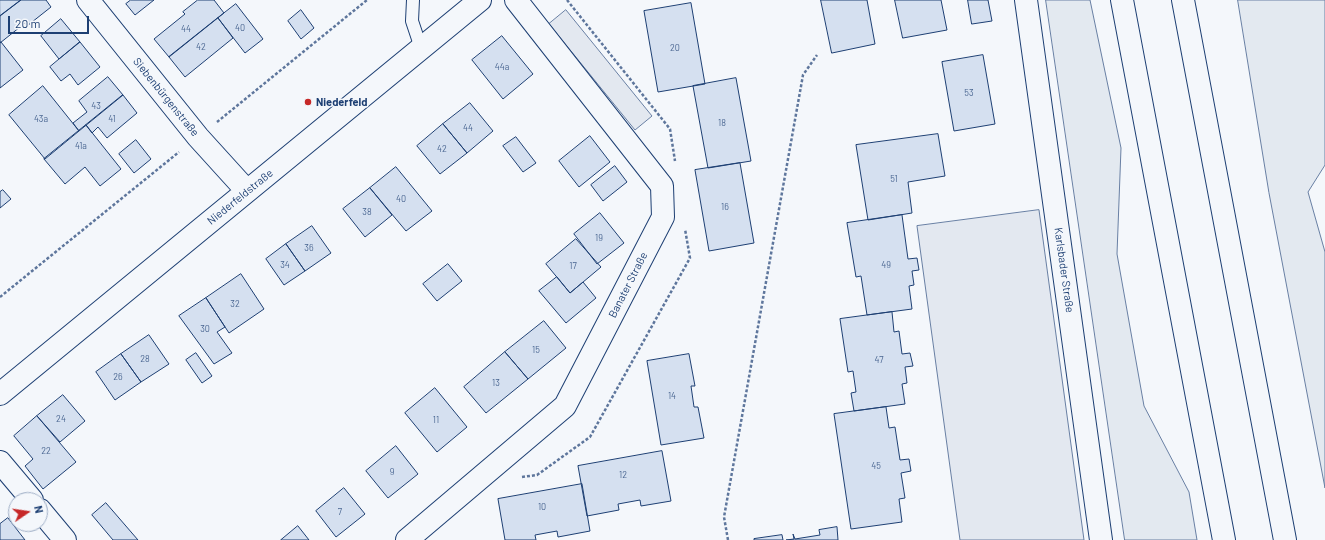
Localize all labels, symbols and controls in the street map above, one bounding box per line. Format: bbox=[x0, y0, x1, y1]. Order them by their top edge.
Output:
scale bar bbox=[10, 8, 91, 34]
text: 20 m bbox=[15, 16, 41, 30]
house number: 40 bbox=[235, 23, 245, 33]
house number: 44 bbox=[181, 24, 191, 34]
house number: 42 bbox=[196, 42, 206, 52]
house number: 20 bbox=[670, 43, 680, 53]
street label: Siebenbürgenstraße bbox=[130, 55, 202, 139]
house number: 44a bbox=[495, 62, 509, 72]
house number: 53 bbox=[964, 88, 974, 98]
place label: Niederfeld bbox=[316, 95, 367, 109]
marker: Niederfeld bbox=[303, 97, 313, 107]
house number: 43 bbox=[91, 101, 101, 111]
house number: 43a bbox=[34, 114, 48, 124]
house number: 41 bbox=[108, 114, 116, 124]
house number: 18 bbox=[718, 118, 726, 128]
house number: 44 bbox=[463, 123, 473, 133]
house number: 41a bbox=[75, 141, 87, 151]
house number: 42 bbox=[437, 144, 447, 154]
street label: Niederfeldstraße bbox=[204, 166, 276, 228]
house number: 51 bbox=[890, 174, 898, 184]
house number: 40 bbox=[396, 194, 406, 204]
house number: 16 bbox=[721, 202, 729, 212]
house number: 38 bbox=[362, 207, 372, 217]
street label: Karlsbader Straße bbox=[1051, 227, 1077, 313]
house number: 19 bbox=[595, 233, 603, 243]
house number: 36 bbox=[304, 243, 314, 253]
street label: Banater Straße bbox=[606, 250, 650, 320]
house number: 34 bbox=[280, 260, 290, 270]
house number: 49 bbox=[881, 260, 891, 270]
house number: 17 bbox=[569, 261, 577, 271]
house number: 32 bbox=[230, 299, 240, 309]
house number: 30 bbox=[200, 324, 210, 334]
house number: 15 bbox=[532, 345, 540, 355]
house number: 28 bbox=[140, 354, 150, 364]
house number: 47 bbox=[875, 355, 883, 365]
house number: 26 bbox=[113, 372, 123, 382]
house number: 13 bbox=[492, 378, 500, 388]
house number: 14 bbox=[668, 391, 676, 401]
house number: 24 bbox=[56, 414, 66, 424]
house number: 11 bbox=[433, 415, 439, 425]
house number: 22 bbox=[41, 446, 51, 456]
house number: 45 bbox=[871, 461, 881, 471]
house number: 9 bbox=[390, 467, 394, 477]
house number: 12 bbox=[619, 470, 627, 480]
north arrow bbox=[8, 492, 48, 532]
house number: 10 bbox=[538, 502, 546, 512]
text: N bbox=[32, 504, 46, 514]
house number: 7 bbox=[338, 507, 342, 517]

